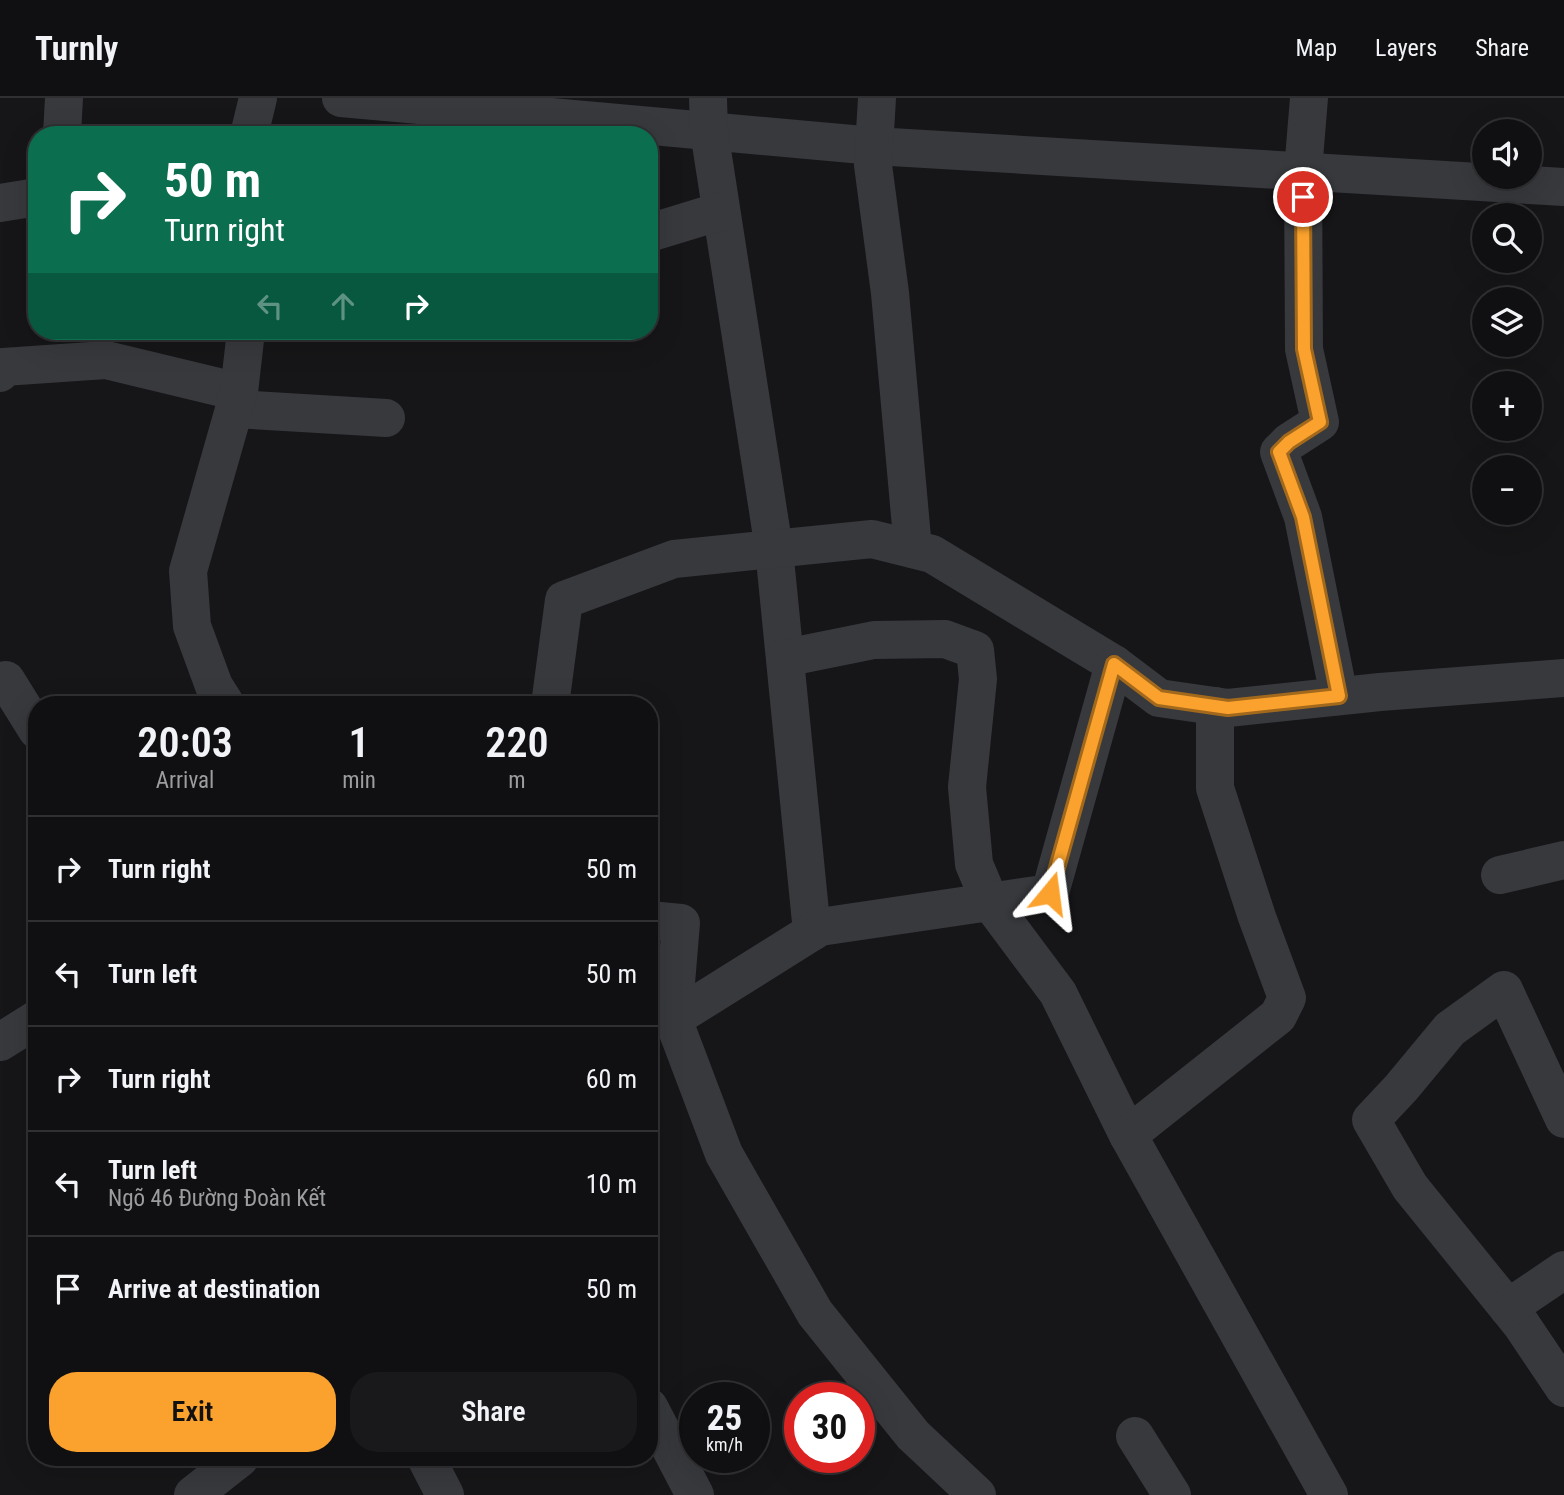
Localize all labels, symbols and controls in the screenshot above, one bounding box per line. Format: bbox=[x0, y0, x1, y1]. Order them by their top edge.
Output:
text: Turnly bbox=[35, 29, 118, 68]
text: Map bbox=[1296, 34, 1337, 62]
text: Layers bbox=[1375, 34, 1437, 62]
text: Share bbox=[1475, 34, 1529, 62]
map controls bbox=[1472, 119, 1542, 525]
button: sound bbox=[1472, 119, 1542, 189]
text: 50 m bbox=[164, 152, 261, 209]
icon: right bbox=[49, 154, 140, 245]
pin bbox=[1273, 167, 1333, 227]
icon: arrive bbox=[1284, 178, 1322, 216]
button: search bbox=[1472, 203, 1542, 273]
text: Turn right bbox=[164, 211, 285, 249]
icon: left bbox=[251, 287, 289, 325]
icon: ahead bbox=[324, 287, 362, 325]
icon: right bbox=[397, 287, 435, 325]
button: layers bbox=[1472, 287, 1542, 357]
button: + bbox=[1472, 371, 1542, 441]
button: − bbox=[1472, 455, 1542, 525]
text: 20:03 bbox=[137, 718, 233, 767]
text: 1 bbox=[349, 718, 370, 767]
text: 220 bbox=[485, 718, 549, 767]
text: Arrival bbox=[156, 767, 214, 794]
text: min bbox=[342, 767, 376, 794]
text: m bbox=[508, 767, 526, 794]
icon: right bbox=[49, 850, 87, 888]
text: Turn right bbox=[108, 854, 210, 884]
text: 50 m bbox=[586, 854, 637, 884]
position arrow bbox=[1013, 856, 1087, 930]
icon: left bbox=[49, 955, 87, 993]
text: Turn left bbox=[108, 959, 197, 989]
text: 50 m bbox=[586, 959, 637, 989]
icon: right bbox=[49, 1060, 87, 1098]
text: Turn right bbox=[108, 1064, 210, 1094]
text: 60 m bbox=[586, 1064, 637, 1094]
text: Turn left bbox=[108, 1155, 197, 1185]
icon: left bbox=[49, 1165, 87, 1203]
text: 10 m bbox=[586, 1169, 637, 1199]
text: Ngõ 46 Đường Đoàn Kết bbox=[108, 1185, 326, 1212]
icon: arrive bbox=[49, 1270, 87, 1308]
text: Arrive at destination bbox=[108, 1274, 320, 1304]
text: 50 m bbox=[586, 1274, 637, 1304]
button: Exit bbox=[49, 1372, 336, 1452]
button: Share bbox=[350, 1372, 637, 1452]
speed limit sign: 30 bbox=[784, 1382, 875, 1473]
text: 25 bbox=[707, 1398, 742, 1439]
text: km/h bbox=[706, 1434, 743, 1455]

